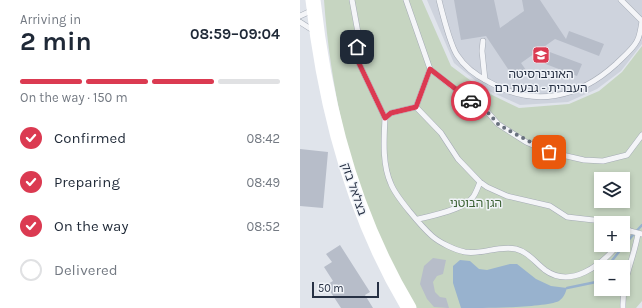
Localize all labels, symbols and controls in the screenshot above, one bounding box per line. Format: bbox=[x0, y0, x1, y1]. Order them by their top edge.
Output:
text: Arriving in bbox=[20, 12, 81, 27]
text: 08:59–09:04 bbox=[190, 25, 280, 43]
text: 2 min bbox=[20, 26, 92, 57]
pin bbox=[340, 30, 374, 64]
icon: home bbox=[346, 36, 368, 58]
school or university icon: האוניברסיטה העברית - גבעת רם bbox=[531, 45, 551, 65]
place label: האוניברסיטה העברית - גבעת רם bbox=[495, 67, 587, 95]
courier bbox=[451, 81, 491, 121]
text: On the way · 150 m bbox=[20, 90, 128, 105]
icon: car bbox=[460, 90, 482, 112]
icon: check bbox=[20, 127, 42, 149]
text: Confirmed bbox=[54, 129, 126, 147]
text: 08:42 bbox=[247, 131, 280, 146]
pin bbox=[532, 135, 566, 169]
icon: bag bbox=[538, 141, 560, 163]
street label: בצלאל בזק bbox=[338, 161, 370, 217]
icon: check bbox=[20, 171, 42, 193]
map controls bbox=[594, 172, 630, 296]
button: layers bbox=[594, 172, 630, 208]
text: Preparing bbox=[54, 173, 120, 191]
text: 08:49 bbox=[246, 175, 280, 190]
park label: הגן הבוטני bbox=[450, 196, 502, 210]
icon: check bbox=[20, 215, 42, 237]
button: + bbox=[594, 216, 630, 252]
text: On the way bbox=[54, 217, 128, 235]
text: 08:52 bbox=[246, 219, 280, 234]
button: − bbox=[594, 260, 630, 296]
text: Delivered bbox=[54, 261, 118, 279]
scale bar bbox=[312, 280, 379, 299]
text: 50 m bbox=[318, 282, 344, 295]

